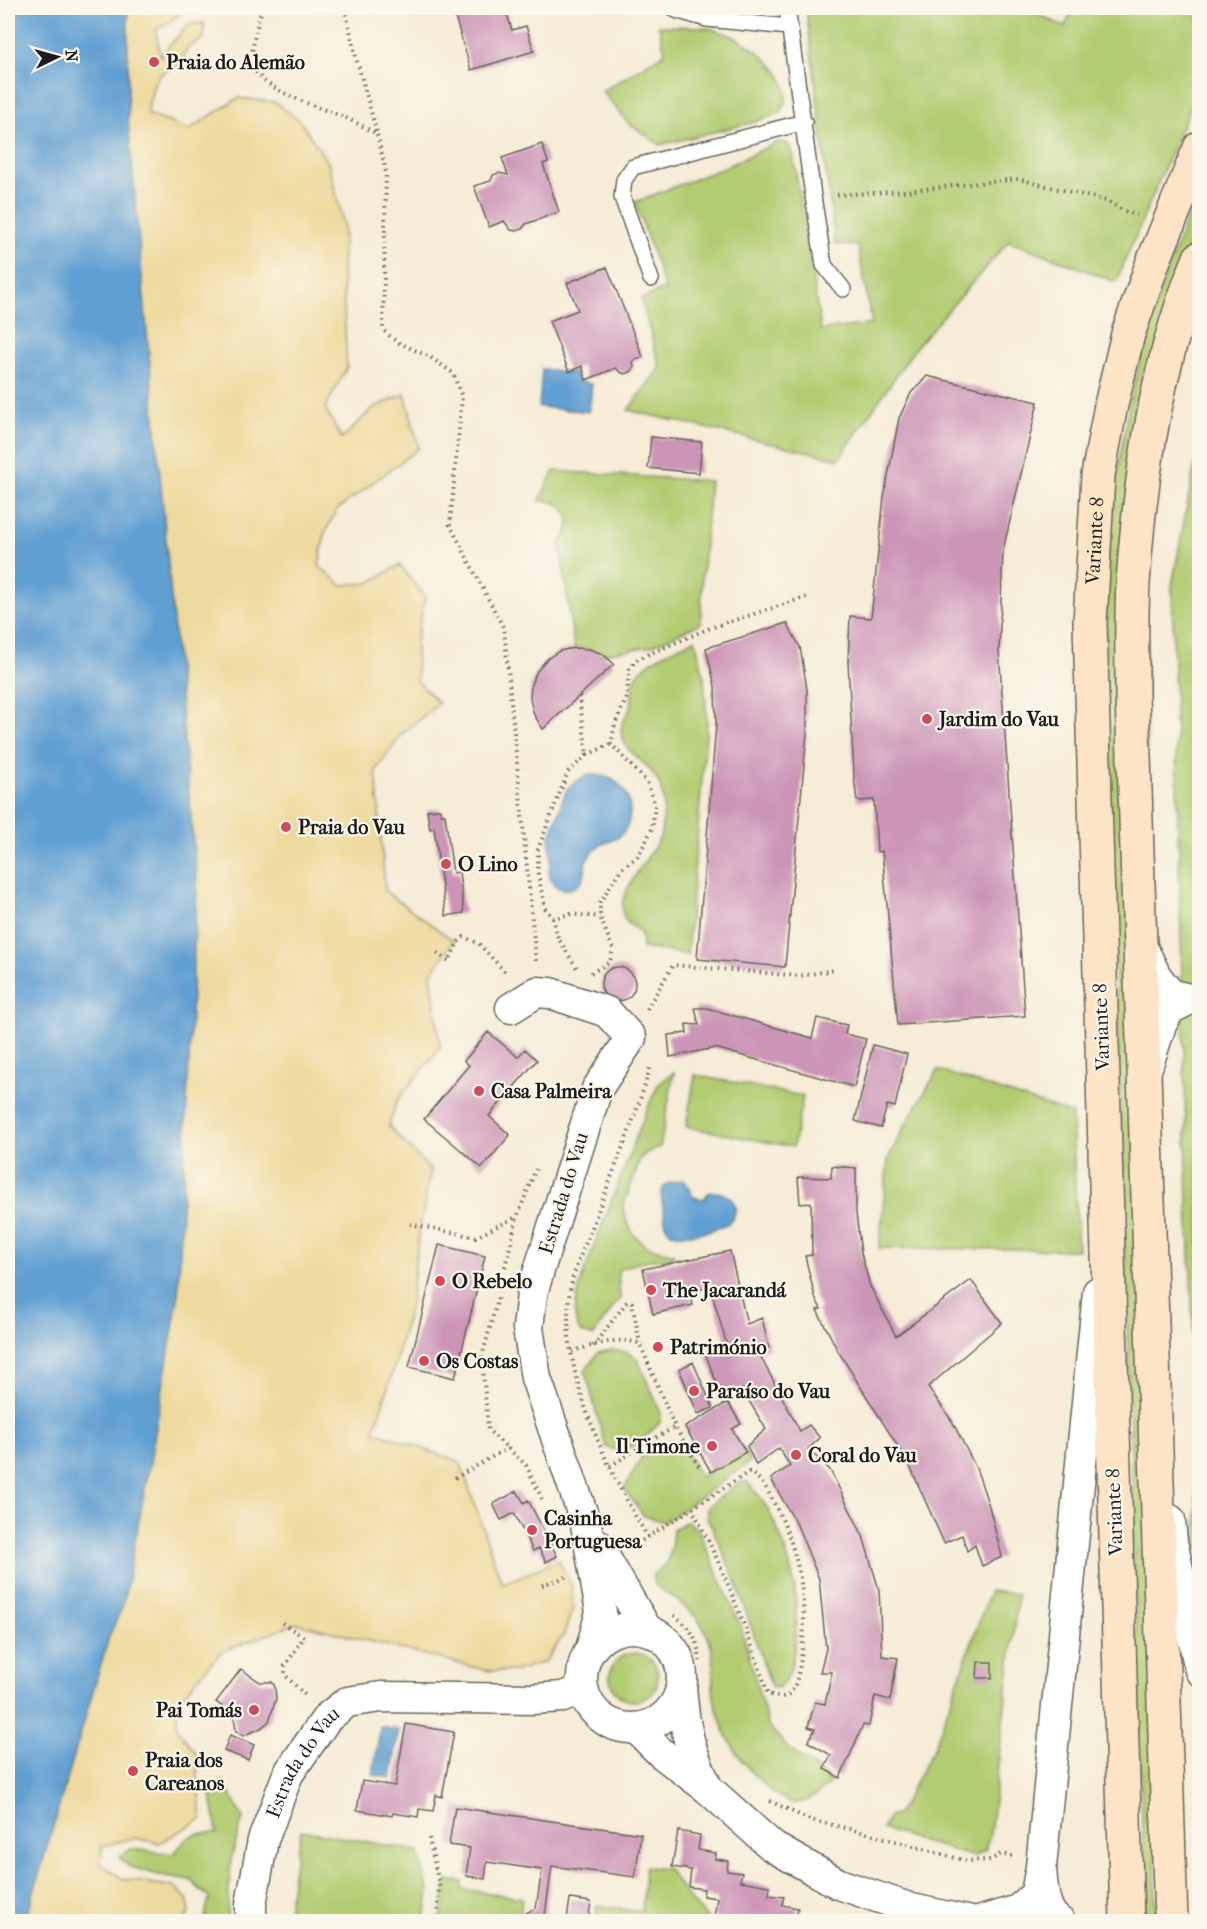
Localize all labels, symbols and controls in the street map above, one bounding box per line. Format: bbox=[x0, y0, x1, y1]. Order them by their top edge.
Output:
north arrow bbox=[27, 27, 87, 87]
text: N bbox=[61, 49, 82, 63]
place label: Praia do Alemão bbox=[166, 51, 305, 74]
marker: Praia do Alemão bbox=[147, 55, 161, 69]
street label: Variante 8 bbox=[1081, 496, 1109, 586]
place label: Jardim do Vau bbox=[937, 708, 1060, 731]
marker: Jardim do Vau bbox=[920, 712, 934, 726]
place label: Praia do Vau bbox=[298, 816, 406, 839]
marker: Praia do Vau bbox=[279, 820, 293, 834]
place label: O Lino bbox=[458, 853, 518, 876]
marker: O Lino bbox=[439, 857, 453, 871]
street label: Variante 8 bbox=[1088, 983, 1115, 1072]
place label: Casa Palmeira bbox=[491, 1080, 612, 1103]
marker: Casa Palmeira bbox=[472, 1084, 486, 1098]
street label: Estrada do Vau bbox=[534, 1129, 593, 1257]
place label: O Rebelo bbox=[452, 1270, 532, 1293]
marker: O Rebelo bbox=[433, 1274, 447, 1288]
place label: The Jacarandá bbox=[662, 1279, 787, 1302]
marker: The Jacarandá bbox=[644, 1283, 658, 1297]
place label: Património bbox=[670, 1336, 767, 1359]
marker: Património bbox=[651, 1340, 665, 1354]
place label: Os Costas bbox=[436, 1350, 519, 1373]
marker: Os Costas bbox=[417, 1354, 431, 1368]
place label: Paraíso do Vau bbox=[706, 1380, 831, 1403]
marker: Paraíso do Vau bbox=[687, 1384, 701, 1398]
place label: Il Timone bbox=[615, 1435, 700, 1458]
marker: Il Timone bbox=[705, 1439, 719, 1453]
place label: Coral do Vau bbox=[808, 1444, 917, 1467]
marker: Coral do Vau bbox=[789, 1448, 803, 1462]
street label: Variante 8 bbox=[1101, 1468, 1128, 1557]
place label: Casinha Portuguesa bbox=[544, 1507, 642, 1553]
marker: Casinha Portuguesa bbox=[525, 1523, 539, 1537]
place label: Pai Tomás bbox=[156, 1699, 243, 1722]
street label: Estrada do Vau bbox=[261, 1701, 345, 1821]
marker: Pai Tomás bbox=[247, 1703, 261, 1717]
place label: Praia dos Careanos bbox=[145, 1749, 225, 1795]
marker: Praia dos Careanos bbox=[126, 1764, 140, 1778]

